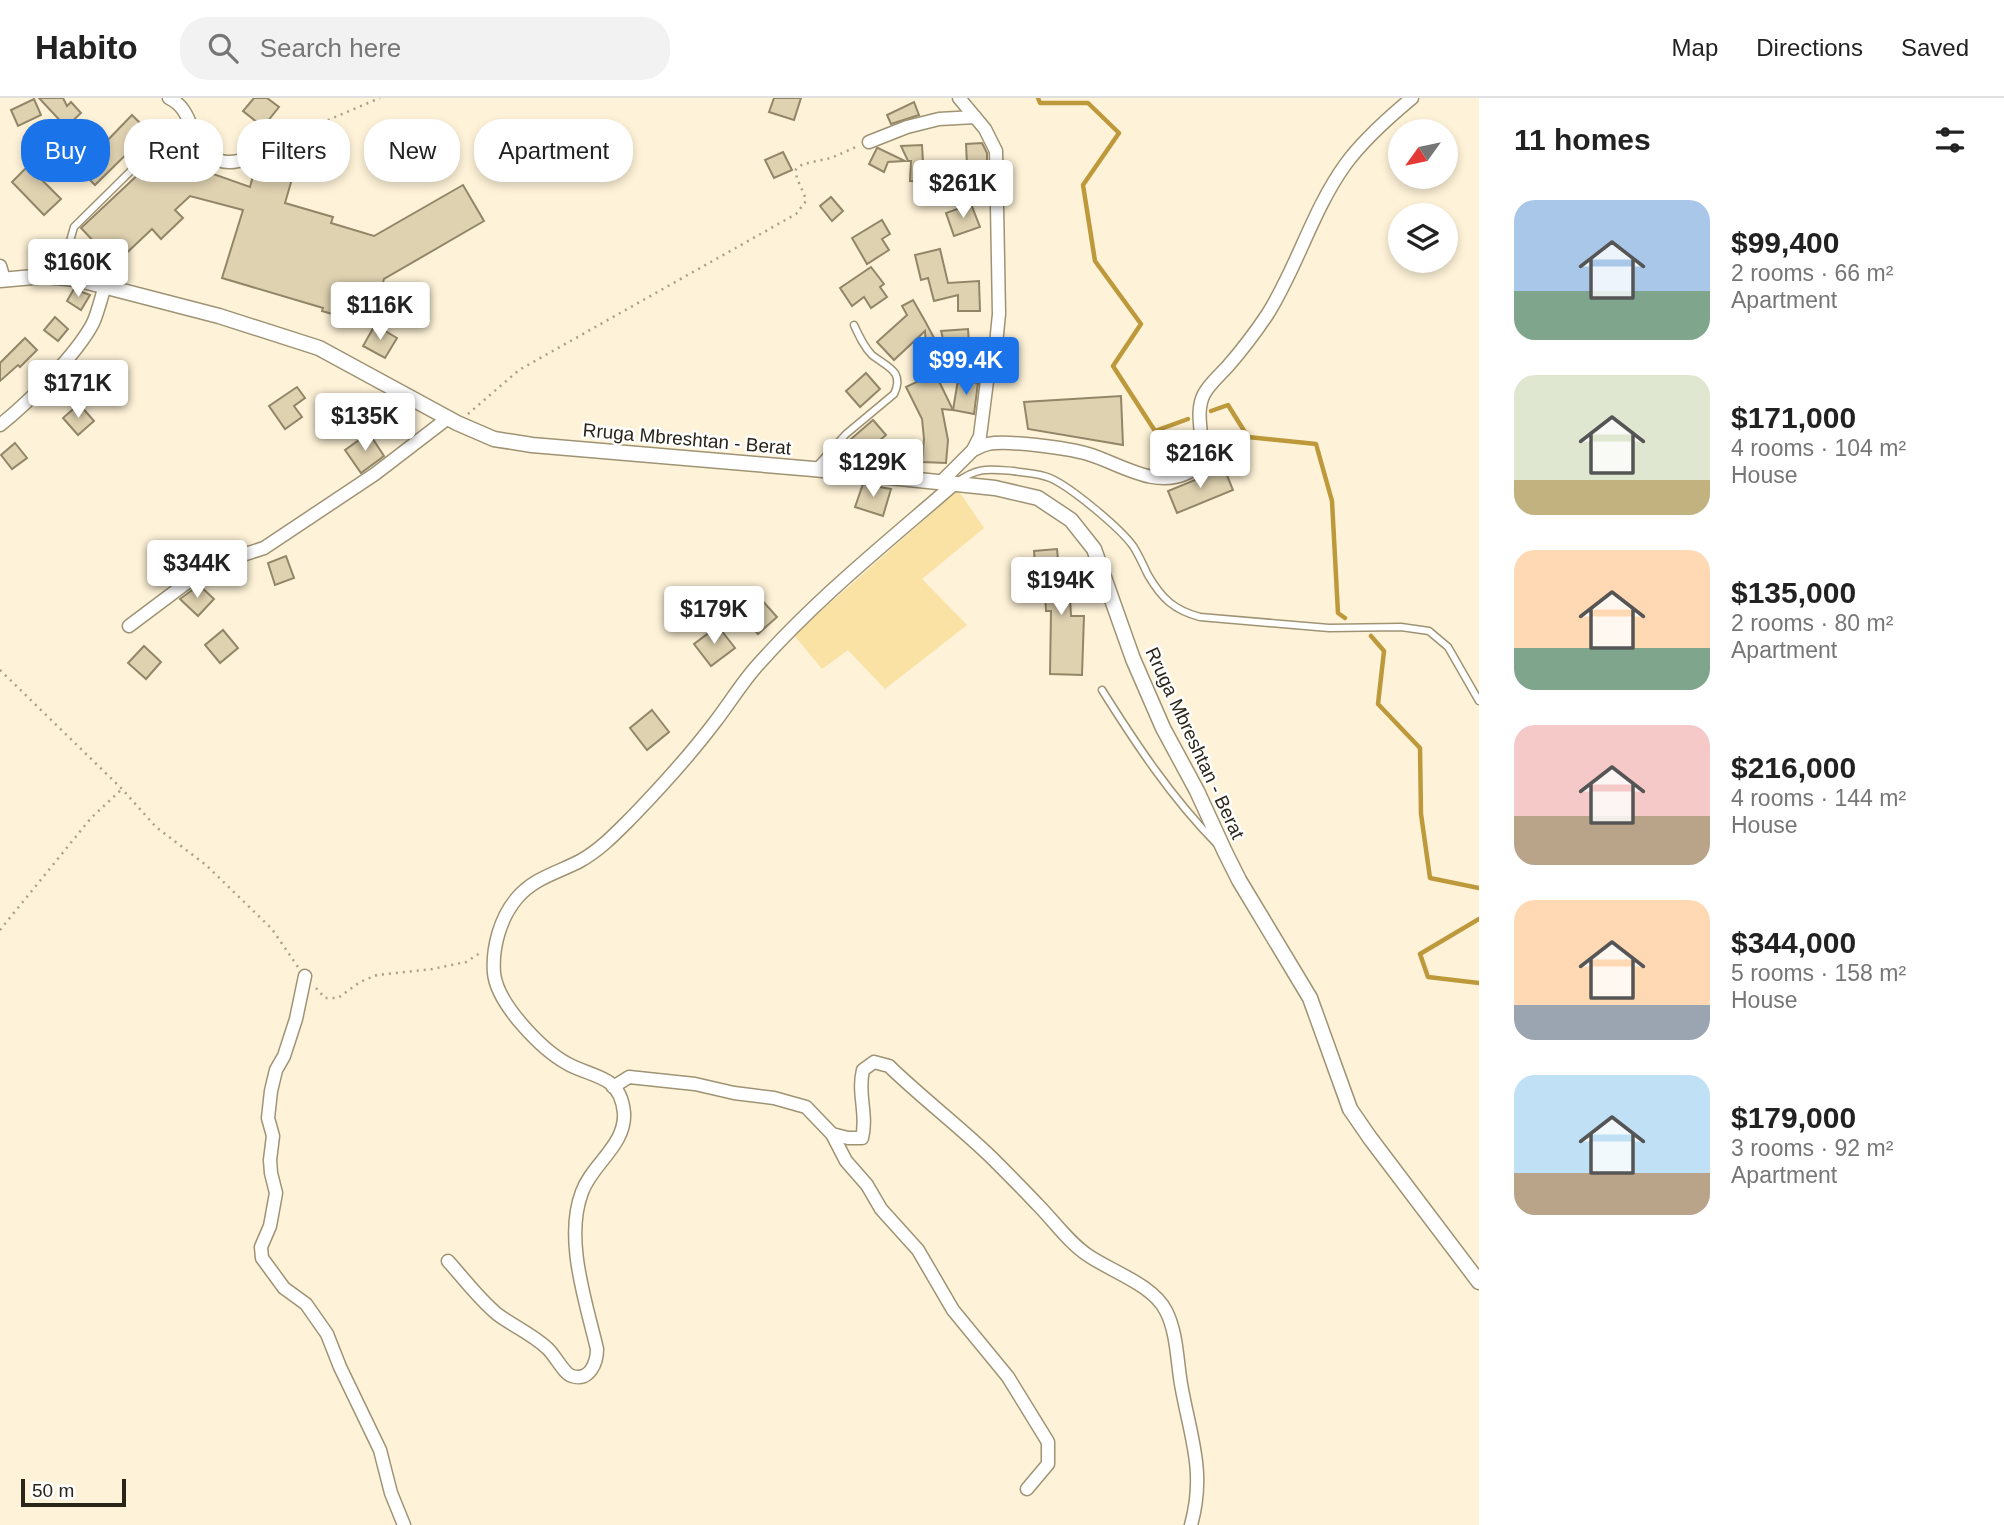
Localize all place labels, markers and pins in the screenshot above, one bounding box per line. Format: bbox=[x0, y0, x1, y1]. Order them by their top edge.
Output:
pin: $261K bbox=[914, 160, 1012, 220]
pin: $160K bbox=[29, 240, 127, 299]
pin: $116K bbox=[331, 282, 429, 342]
pin: $99.4K bbox=[909, 338, 1023, 397]
pin: $171K bbox=[29, 360, 127, 420]
pin: $135K bbox=[316, 394, 414, 453]
pin: $216K bbox=[1151, 430, 1249, 490]
pin: $129K bbox=[824, 440, 922, 499]
pin: $344K bbox=[148, 540, 246, 600]
pin: $194K bbox=[1012, 558, 1110, 617]
pin: $179K bbox=[665, 587, 763, 646]

